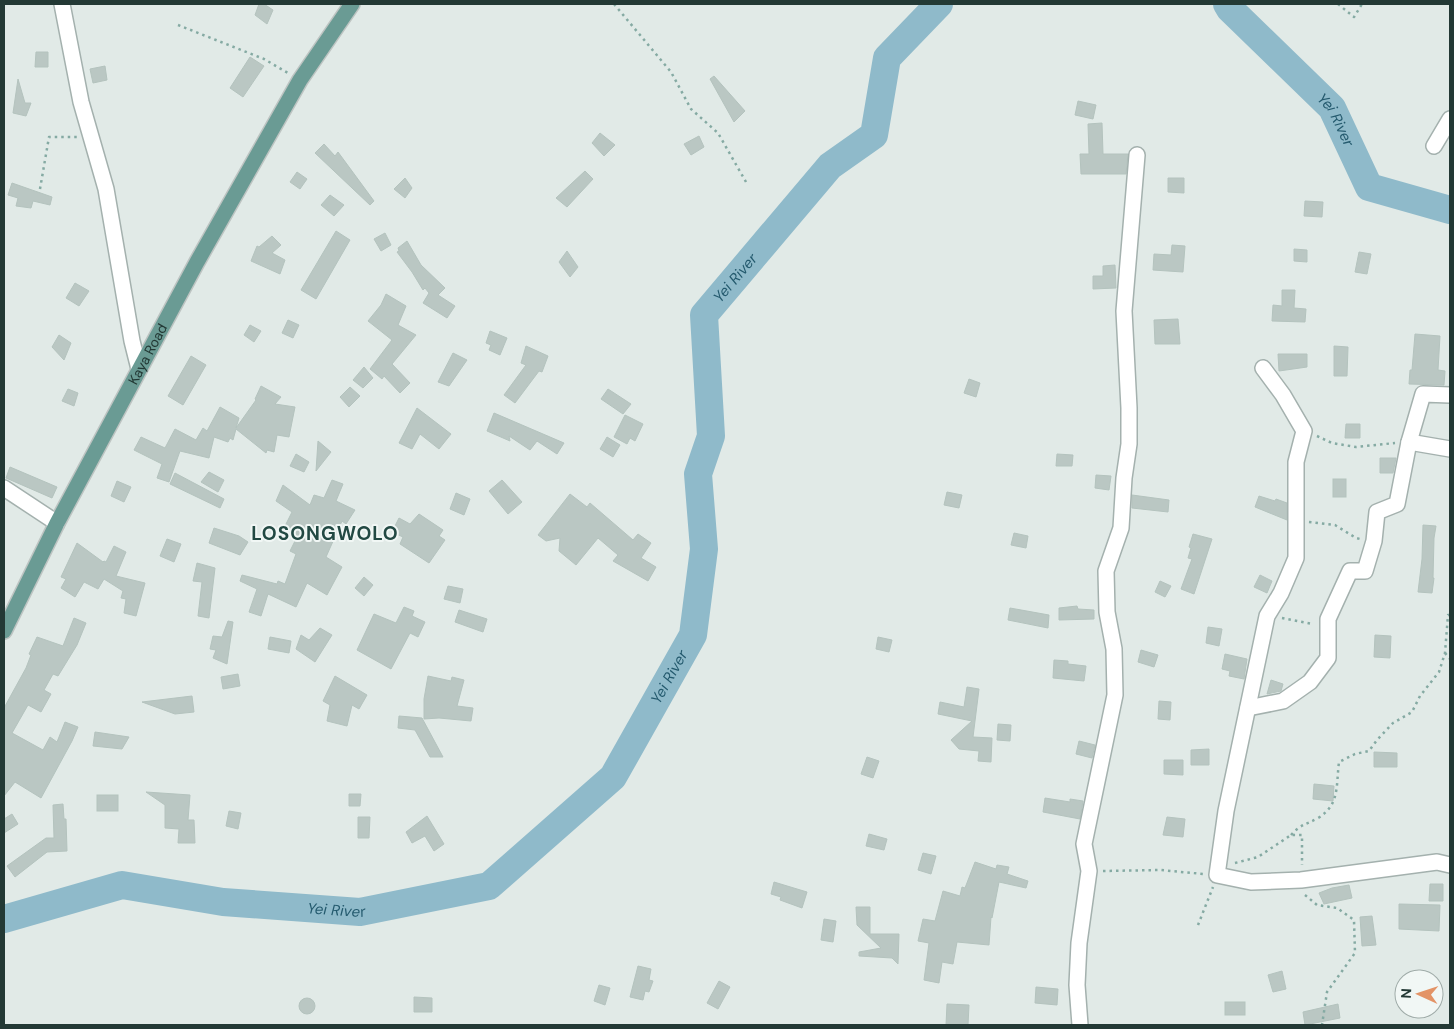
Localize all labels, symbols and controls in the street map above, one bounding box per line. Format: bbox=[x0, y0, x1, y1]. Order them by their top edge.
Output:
water label: Yei River bbox=[1313, 89, 1359, 150]
water label: Yei River bbox=[709, 249, 762, 307]
street label: Kaya Road bbox=[124, 320, 171, 388]
district label: LOSONGWOLO bbox=[251, 521, 399, 546]
water label: Yei River bbox=[646, 646, 693, 707]
water label: Yei River bbox=[307, 898, 368, 922]
north arrow bbox=[1394, 969, 1444, 1019]
text: N bbox=[1397, 988, 1415, 999]

